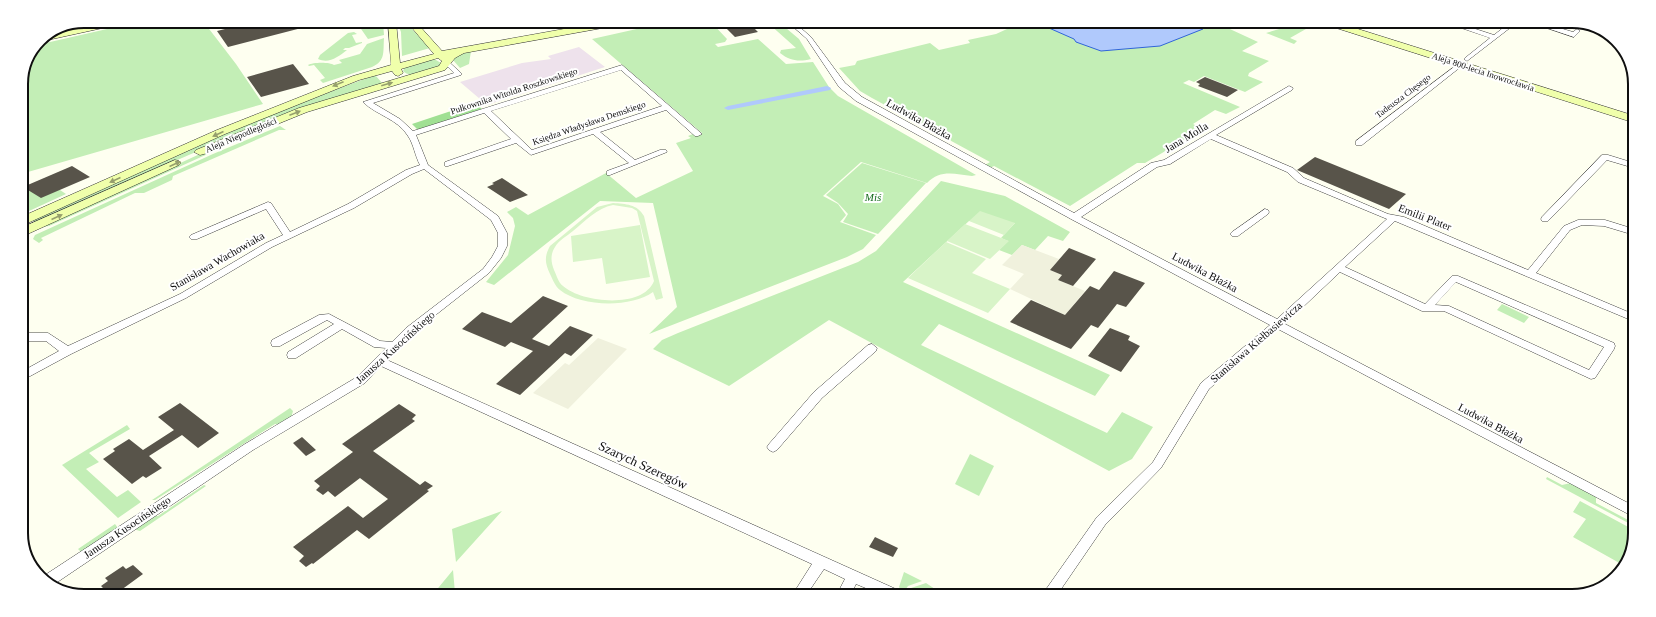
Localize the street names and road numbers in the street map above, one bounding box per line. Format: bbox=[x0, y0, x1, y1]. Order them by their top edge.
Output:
street label: Aleja 800-lecia Inowrocławia bbox=[1431, 51, 1535, 93]
street label: Pułkownika Witolda Roszkowskiego bbox=[449, 66, 579, 116]
street label: Tadeusza Chęsego bbox=[1373, 72, 1433, 120]
street label: Ludwika Błażka bbox=[884, 96, 954, 142]
street label: Księdza Władysława Demskiego bbox=[531, 99, 647, 147]
street label: Aleja Niepodległości bbox=[204, 115, 278, 154]
street label: Jana Molla bbox=[1162, 119, 1210, 155]
street label: Emilii Plater bbox=[1397, 201, 1454, 233]
street label: Stanisława Wachowiaka bbox=[168, 229, 266, 293]
street label: Ludwika Błażka bbox=[1170, 250, 1240, 294]
street label: Stanisława Kiełbasiewicza bbox=[1208, 299, 1304, 385]
street label: Janusza Kusocińskiego bbox=[353, 308, 437, 386]
street label: Ludwika Błażka bbox=[1456, 401, 1526, 445]
street label: Szarych Szeregów bbox=[596, 438, 690, 492]
street label: Janusza Kusocińskiego bbox=[81, 493, 173, 561]

